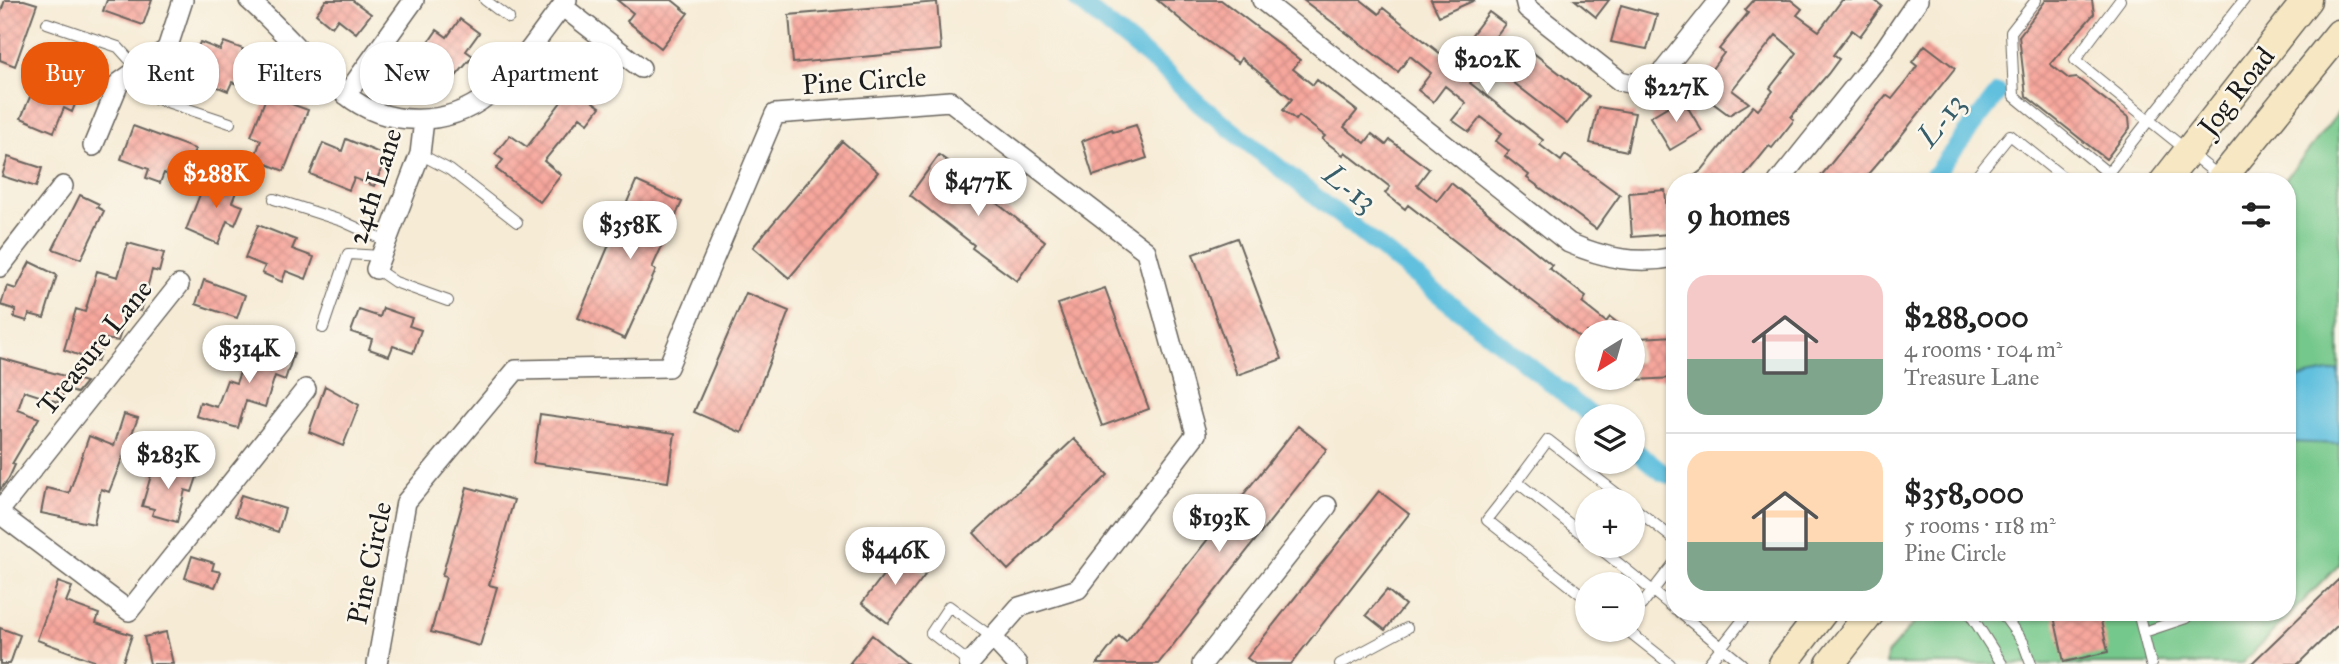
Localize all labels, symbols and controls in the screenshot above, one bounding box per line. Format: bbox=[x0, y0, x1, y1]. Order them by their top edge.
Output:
pin: $202K bbox=[1438, 36, 1536, 96]
street label: Jog Road bbox=[2189, 40, 2282, 145]
chip: Buy bbox=[21, 42, 109, 105]
chip: Rent bbox=[123, 42, 219, 105]
chip: Filters bbox=[233, 42, 346, 105]
chip: New bbox=[360, 42, 454, 105]
chip: Apartment bbox=[468, 42, 623, 105]
text: $202K bbox=[1454, 45, 1520, 73]
street label: Pine Circle bbox=[801, 59, 927, 102]
pin: $227K bbox=[1627, 64, 1725, 124]
text: $227K bbox=[1644, 73, 1708, 101]
water label: L-13 bbox=[1908, 86, 1973, 155]
street label: 24th Lane bbox=[339, 124, 410, 249]
pin: $288K bbox=[167, 150, 265, 210]
water label: L-13 bbox=[1315, 155, 1384, 220]
pin: $477K bbox=[929, 158, 1027, 218]
text: $288K bbox=[183, 159, 249, 187]
text: $477K bbox=[945, 167, 1011, 195]
icon: filters bbox=[2237, 196, 2275, 234]
text: 9 homes bbox=[1687, 197, 1790, 233]
pin: $358K bbox=[581, 202, 679, 261]
text: $358K bbox=[599, 210, 661, 238]
street label: Treasure Lane bbox=[29, 272, 160, 422]
text: $288,000 bbox=[1904, 299, 2029, 335]
icon: home bbox=[1743, 303, 1827, 387]
north arrow bbox=[1575, 320, 1645, 390]
map controls bbox=[1575, 320, 1645, 642]
pin: $314K bbox=[200, 326, 298, 385]
text: $314K bbox=[218, 334, 280, 362]
text: 4 rooms · 104 m² bbox=[1904, 335, 2063, 363]
text: Treasure Lane bbox=[1904, 363, 2039, 391]
button: layers bbox=[1575, 404, 1645, 474]
pin: $283K bbox=[119, 432, 217, 491]
text: $283K bbox=[137, 440, 199, 468]
text: $358,000 bbox=[1904, 475, 2024, 511]
icon: home bbox=[1743, 479, 1827, 563]
button: + bbox=[1575, 488, 1645, 558]
pin: $193K bbox=[1170, 494, 1268, 554]
street label: Pine Circle bbox=[339, 498, 400, 628]
text: $193K bbox=[1189, 503, 1249, 531]
text: 5 rooms · 118 m² bbox=[1904, 511, 2056, 539]
pin: $446K bbox=[846, 528, 944, 587]
text: $446K bbox=[861, 536, 929, 564]
text: Pine Circle bbox=[1904, 539, 2006, 567]
button: − bbox=[1575, 572, 1645, 642]

